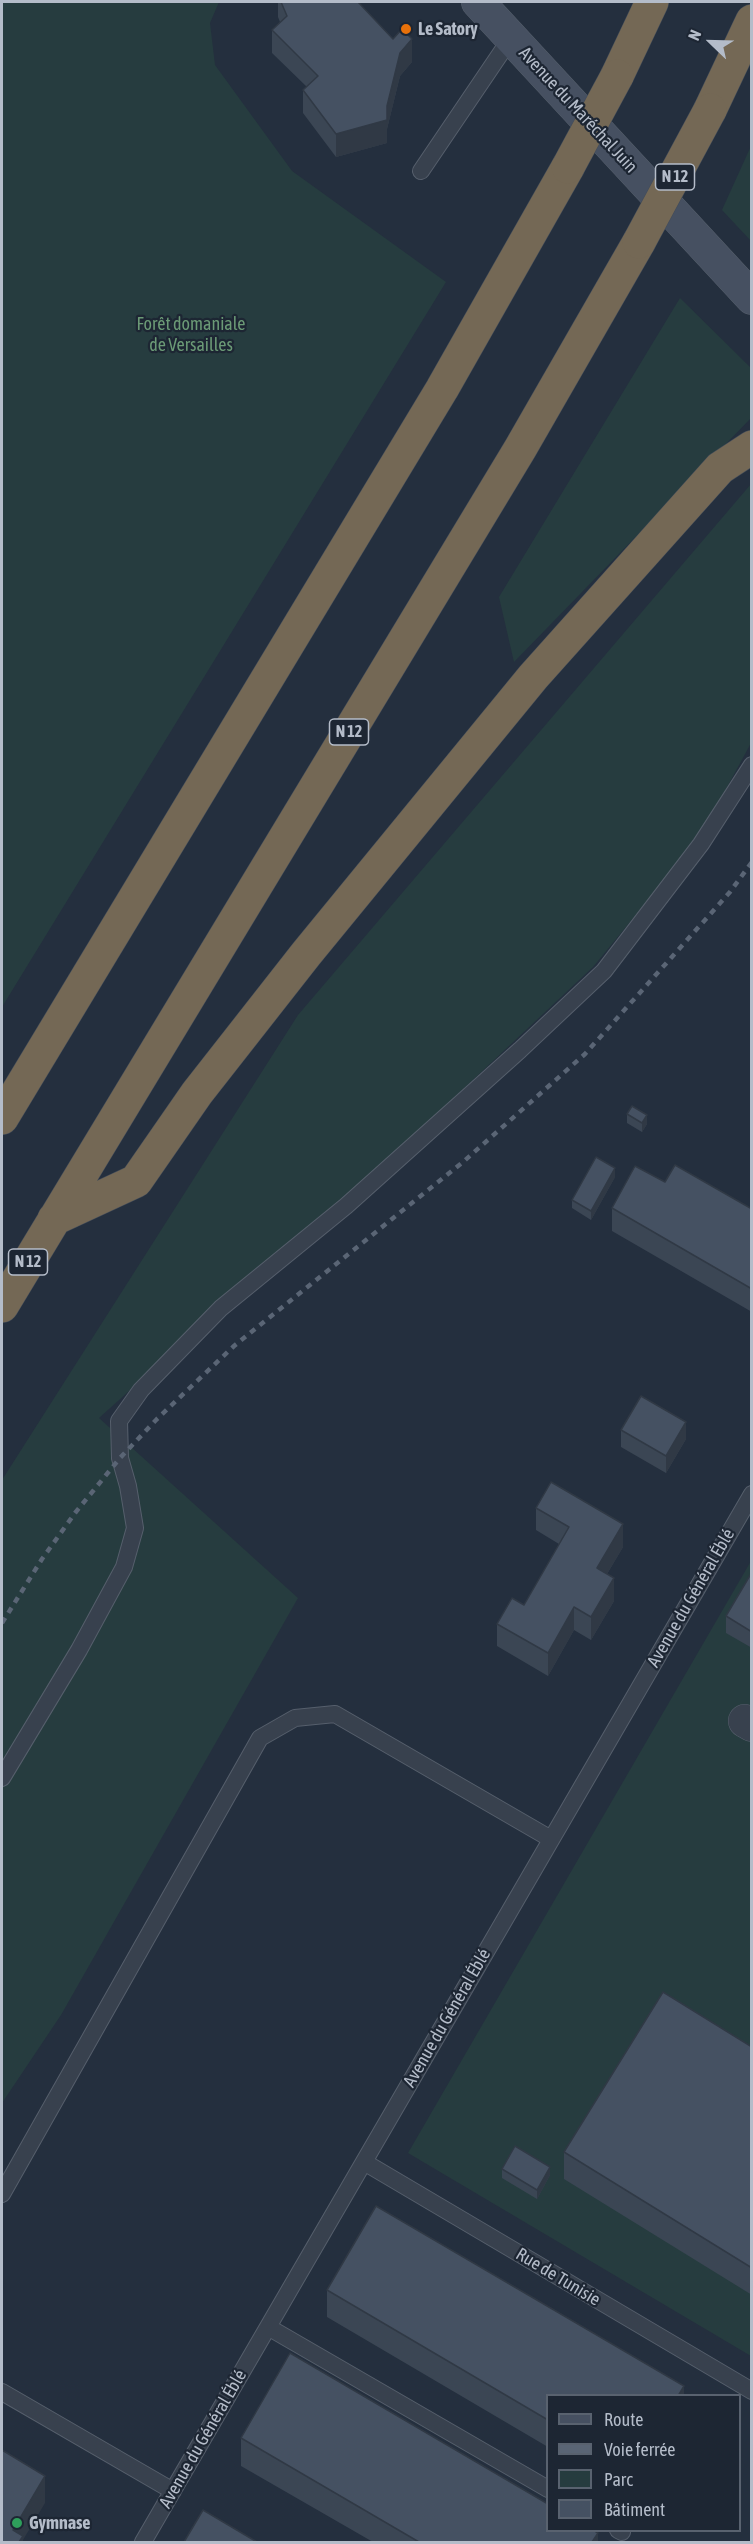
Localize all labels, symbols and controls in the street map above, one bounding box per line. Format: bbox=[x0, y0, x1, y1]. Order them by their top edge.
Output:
north arrow bbox=[681, 12, 741, 72]
place label: Le Satory bbox=[418, 18, 478, 40]
marker: Le Satory bbox=[399, 22, 413, 36]
text: N bbox=[684, 27, 705, 43]
street label: Avenue du Maréchal Juin bbox=[514, 43, 642, 177]
road number: N 12 bbox=[656, 164, 694, 190]
park label: Forêt domaniale de Versailles bbox=[137, 313, 245, 356]
road number: N 12 bbox=[330, 719, 368, 745]
road number: N 12 bbox=[9, 1249, 48, 1275]
street label: Avenue du Général Éblé bbox=[643, 1525, 739, 1671]
street label: Avenue du Général Éblé bbox=[399, 1945, 495, 2091]
street label: Rue de Tunisie bbox=[512, 2243, 604, 2311]
street label: Avenue du Général Éblé bbox=[155, 2366, 251, 2512]
legend bbox=[546, 2394, 741, 2532]
text: Route bbox=[604, 2409, 643, 2430]
text: Voie ferrée bbox=[604, 2439, 676, 2460]
text: Parc bbox=[604, 2469, 633, 2490]
text: Bâtiment bbox=[604, 2499, 665, 2520]
place label: Gymnase bbox=[29, 2512, 91, 2534]
marker: Gymnase bbox=[10, 2516, 24, 2530]

